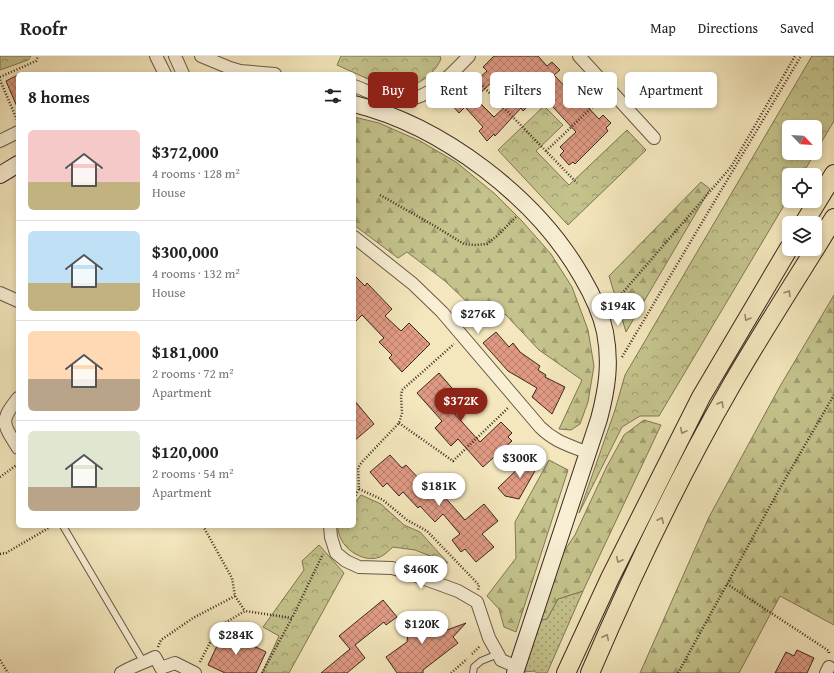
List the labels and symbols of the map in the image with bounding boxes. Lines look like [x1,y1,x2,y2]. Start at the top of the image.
north arrow [782,120,822,160]
one-way arrow [783,290,790,297]
pin: $194K [590,293,646,327]
pin: $276K [450,301,506,335]
one-way arrow [744,314,752,321]
pin: $372K [433,388,489,422]
one-way arrow [716,401,724,409]
one-way arrow [680,427,688,434]
pin: $300K [492,445,548,479]
pin: $181K [411,473,467,507]
one-way arrow [656,517,664,524]
one-way arrow [616,555,624,563]
pin: $460K [393,556,449,590]
pin: $120K [394,611,450,645]
pin: $284K [208,622,264,656]
one-way arrow [601,634,609,642]

